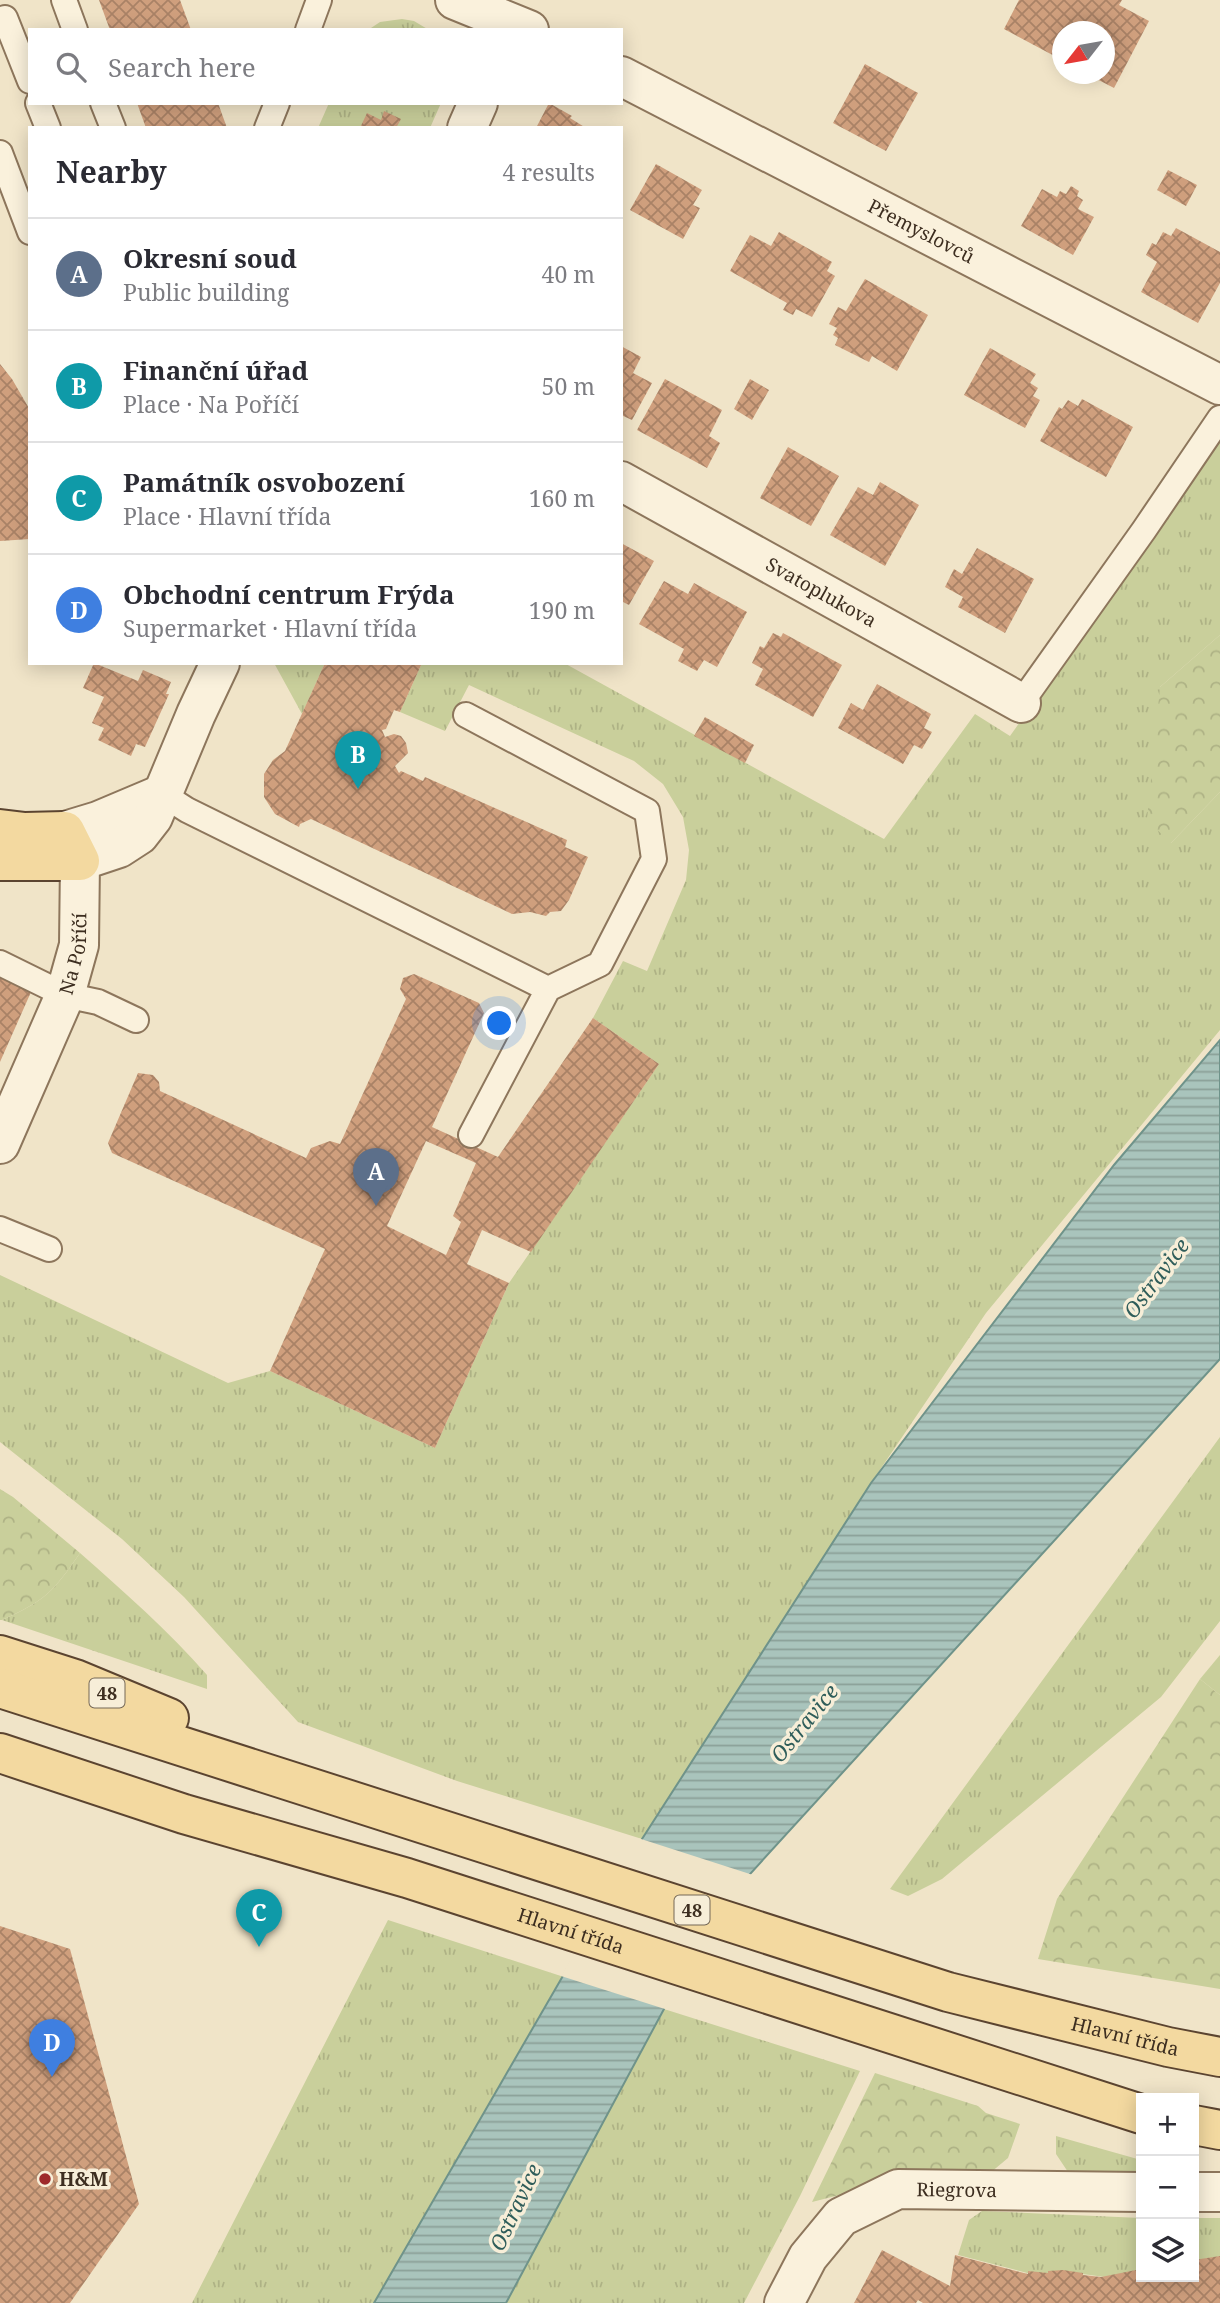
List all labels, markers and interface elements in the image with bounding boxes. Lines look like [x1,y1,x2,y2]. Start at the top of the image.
north arrow [1052,21,1115,84]
search box [28,28,623,105]
icon: search [52,48,90,86]
text: Search here [108,49,256,85]
text: Nearby [56,151,167,192]
text: 4 results [502,156,595,188]
street label: Přemyslovců [864,193,979,269]
text: Okresní soud [123,240,297,276]
text: A [70,258,88,290]
text: 40 m [542,258,595,290]
text: Public building [123,276,289,308]
text: Finanční úřad [123,352,308,388]
text: B [71,370,87,402]
text: 50 m [542,370,595,402]
text: Place · Na Poříčí [123,388,299,420]
text: Památník osvobození [123,464,405,500]
text: C [71,482,87,514]
text: 160 m [529,482,595,514]
text: Place · Hlavní třída [123,500,331,532]
street label: Svatoplukova [761,551,881,633]
text: Obchodní centrum Frýda [123,576,455,612]
text: D [70,594,88,626]
text: 190 m [529,594,595,626]
text: Supermarket · Hlavní třída [123,612,417,644]
pin: B [335,731,381,789]
street label: Na Poříčí [53,913,92,998]
your location [482,1006,516,1040]
pin: A [353,1148,399,1206]
water label: Ostravice [1117,1232,1195,1324]
road number: 48 [90,1678,124,1708]
water label: Ostravice [764,1678,844,1768]
pin: C [236,1889,282,1947]
road number: 48 [674,1896,710,1924]
street label: Hlavní třída [514,1901,627,1960]
street label: Hlavní třída [1068,2010,1181,2062]
pin: D [29,2019,75,2077]
map controls [1136,2093,1199,2282]
button: + [1136,2093,1199,2156]
button: − [1136,2156,1199,2219]
water label: Ostravice [483,2159,547,2255]
place label: H&M [59,2166,108,2192]
marker: H&M [37,2171,53,2187]
street label: Riegrova [916,2176,997,2203]
button: layers [1136,2219,1199,2282]

